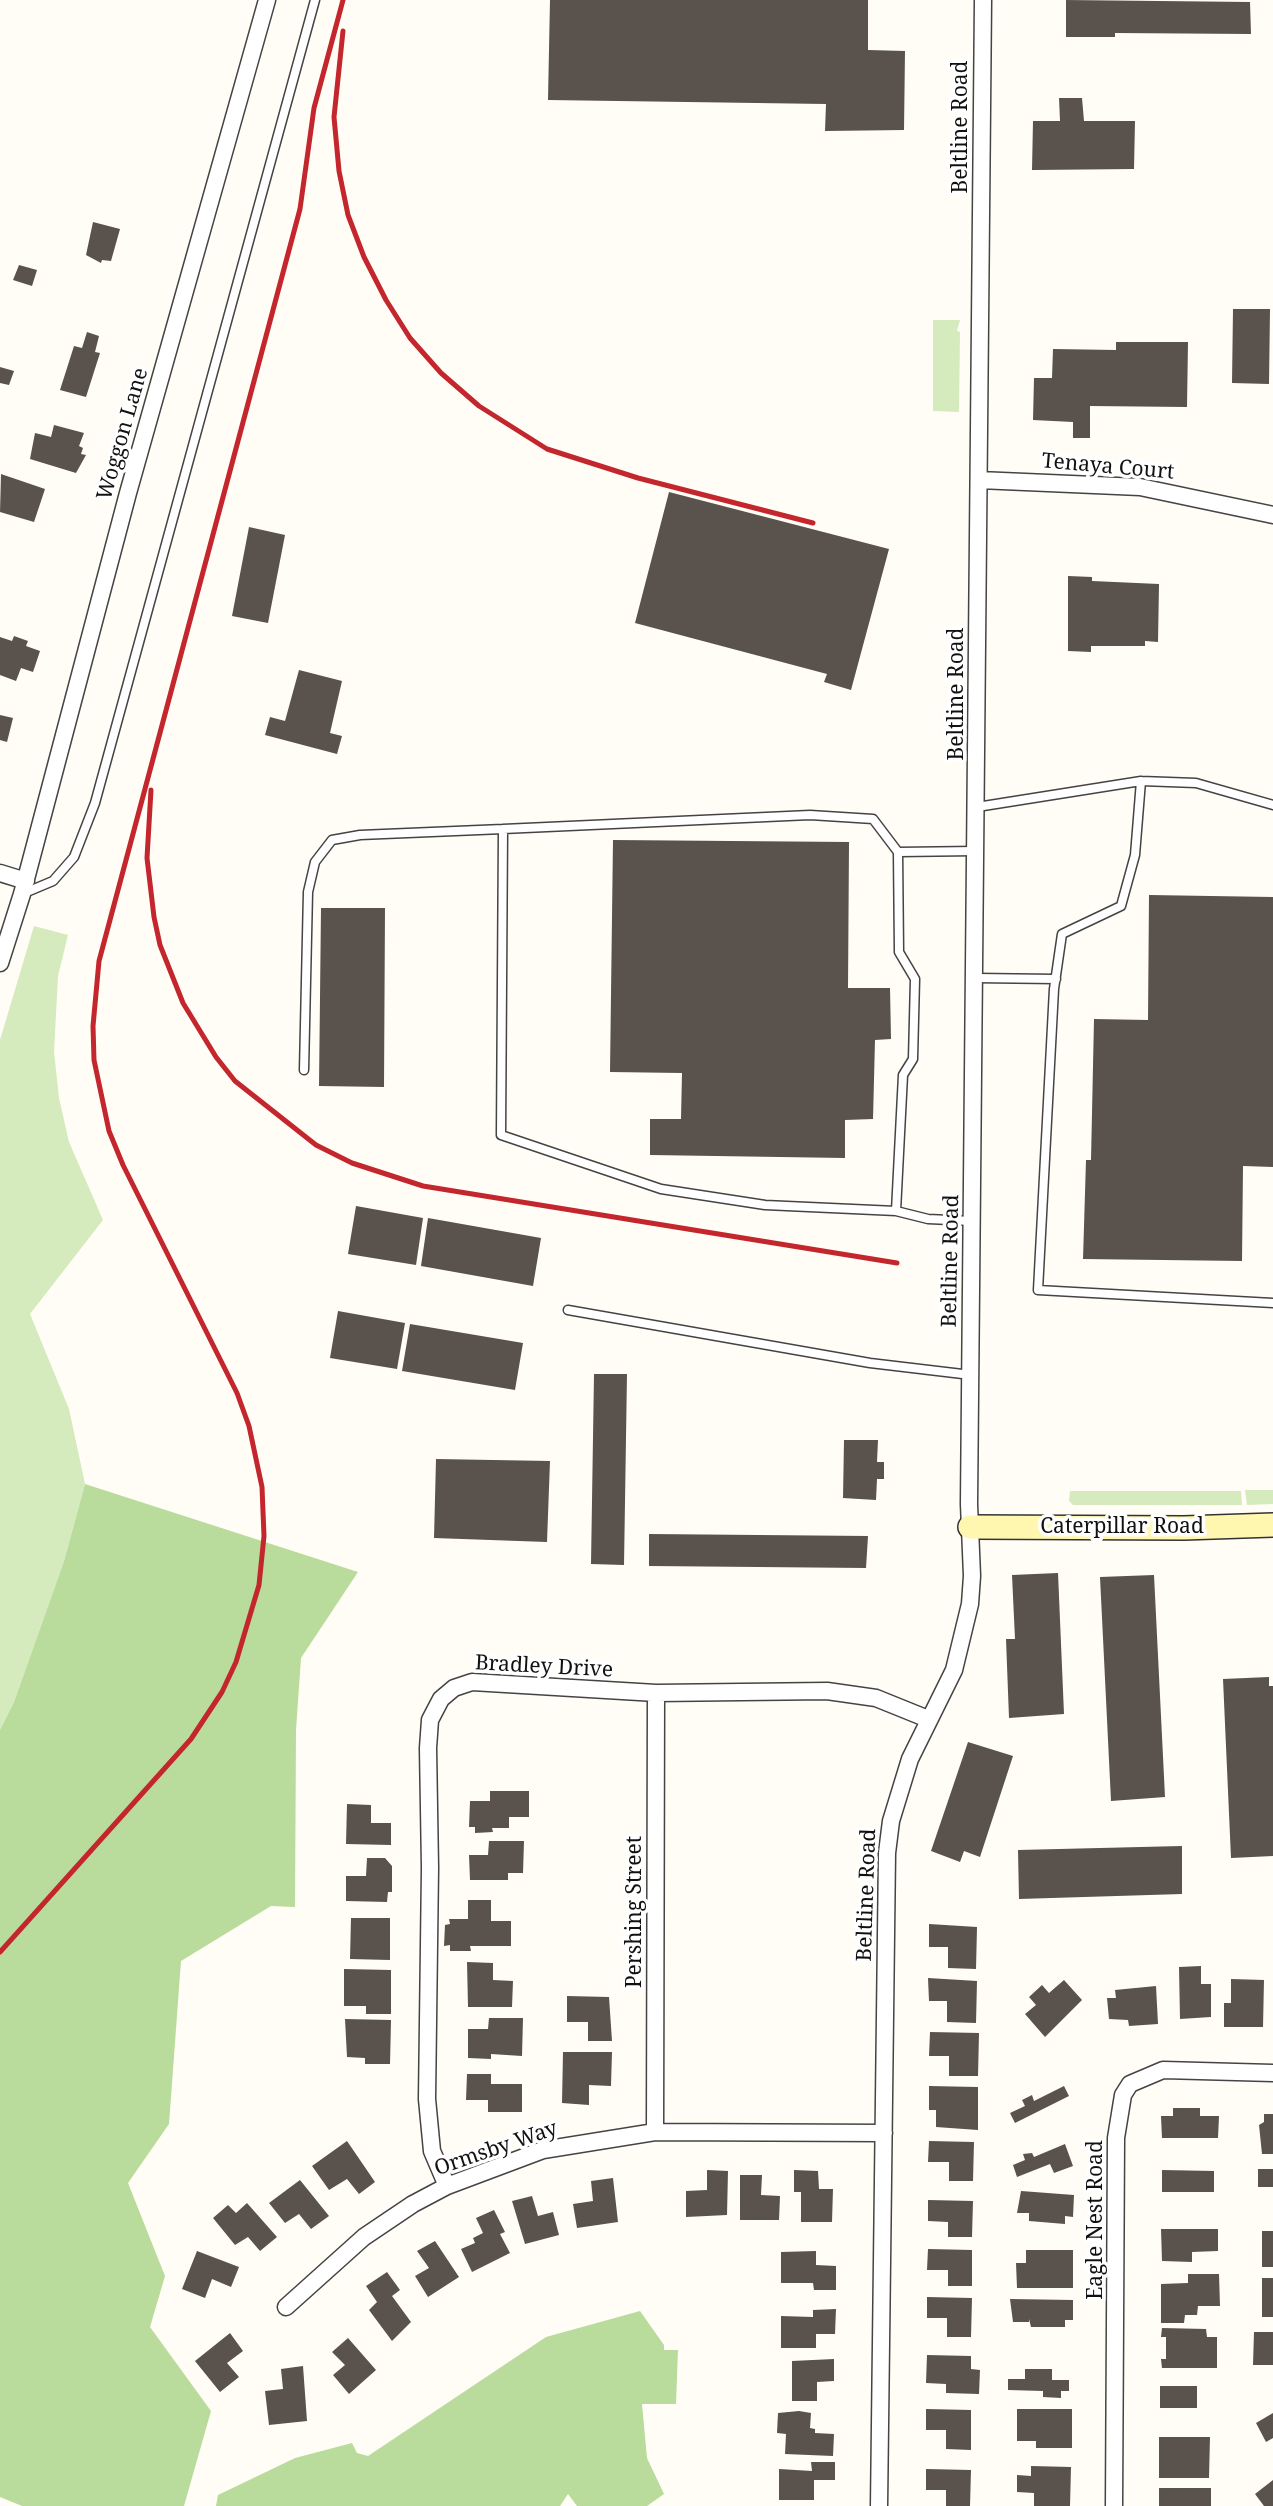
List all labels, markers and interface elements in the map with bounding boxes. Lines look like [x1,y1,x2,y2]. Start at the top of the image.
street label: Beltline Road [948,61,974,193]
street label: Woggon Lane [92,365,154,503]
street label: Tenaya Court [1041,449,1175,485]
street label: Beltline Road [944,628,970,760]
street label: Beltline Road [937,1194,965,1328]
street label: Caterpillar Road [1040,1514,1204,1540]
street label: Bradley Drive [474,1651,614,1683]
street label: Beltline Road [852,1828,882,1962]
street label: Pershing Street [622,1836,648,1988]
street label: Ormsby Way [431,2116,561,2182]
street label: Eagle Nest Road [1083,2140,1109,2300]

